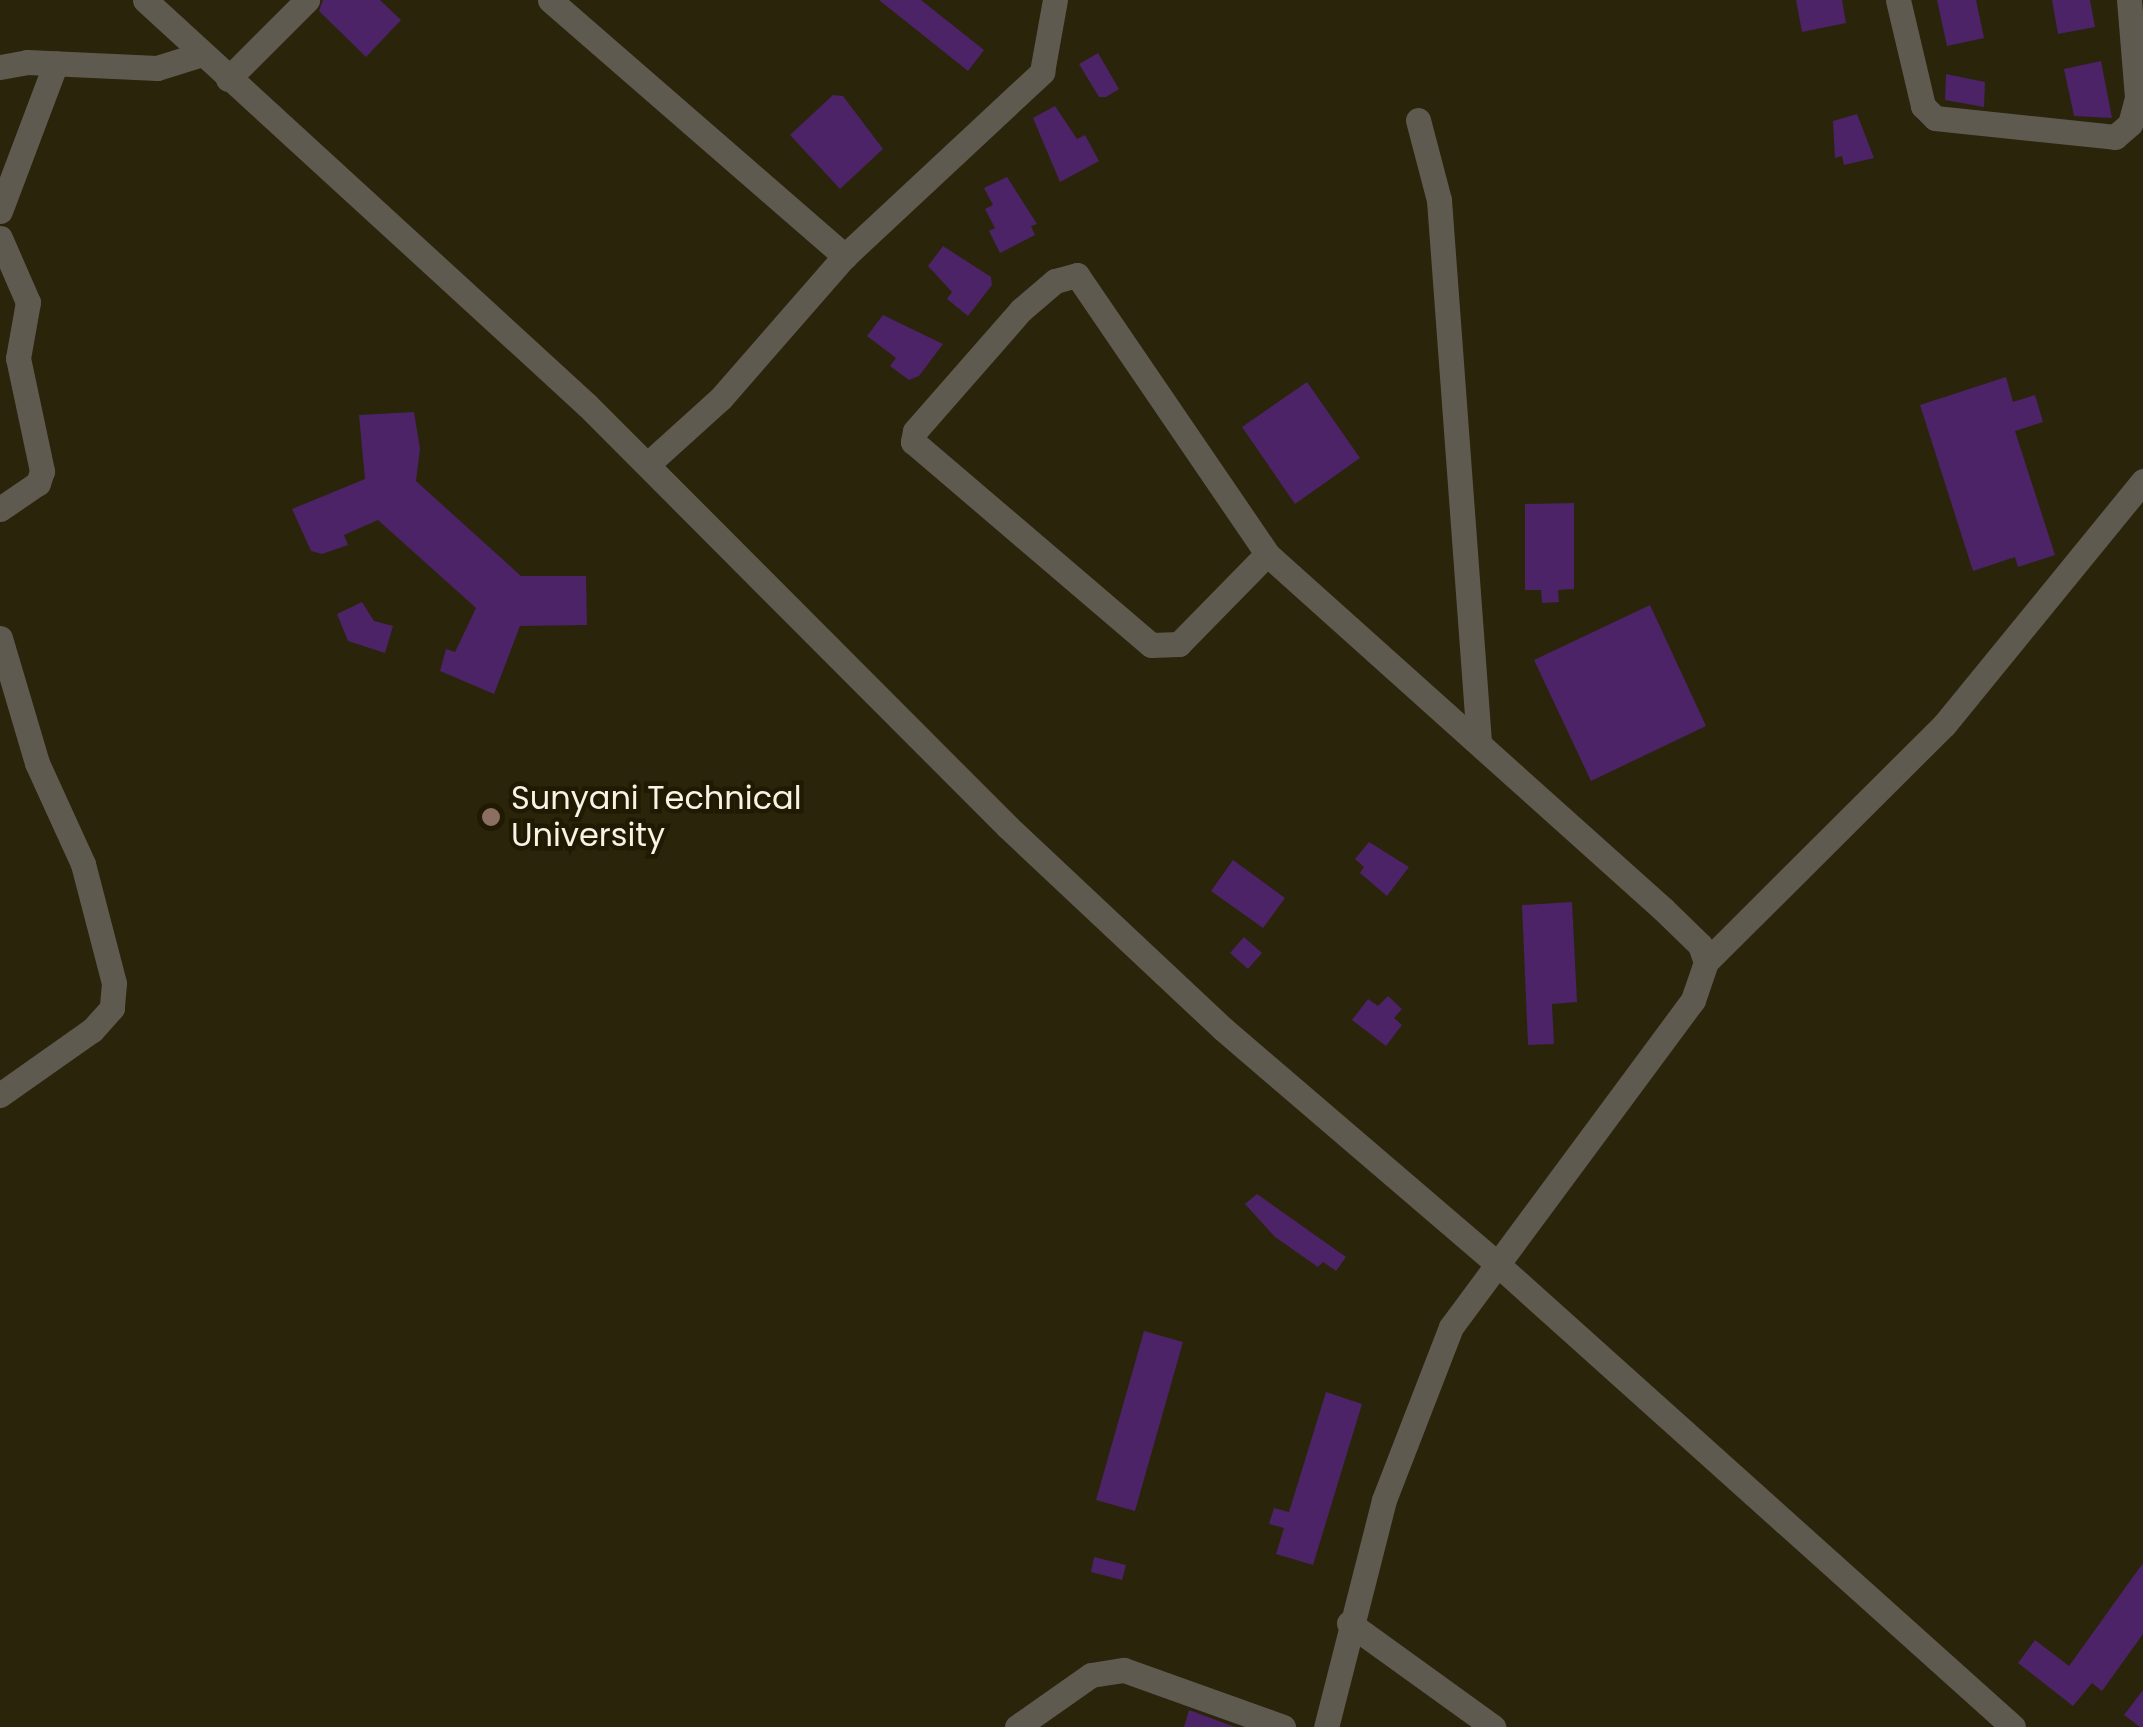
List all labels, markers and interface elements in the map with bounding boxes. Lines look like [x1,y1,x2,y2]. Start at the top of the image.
place label: Sunyani Technical University [511,780,802,855]
marker: Sunyani Technical University [480,806,502,828]

